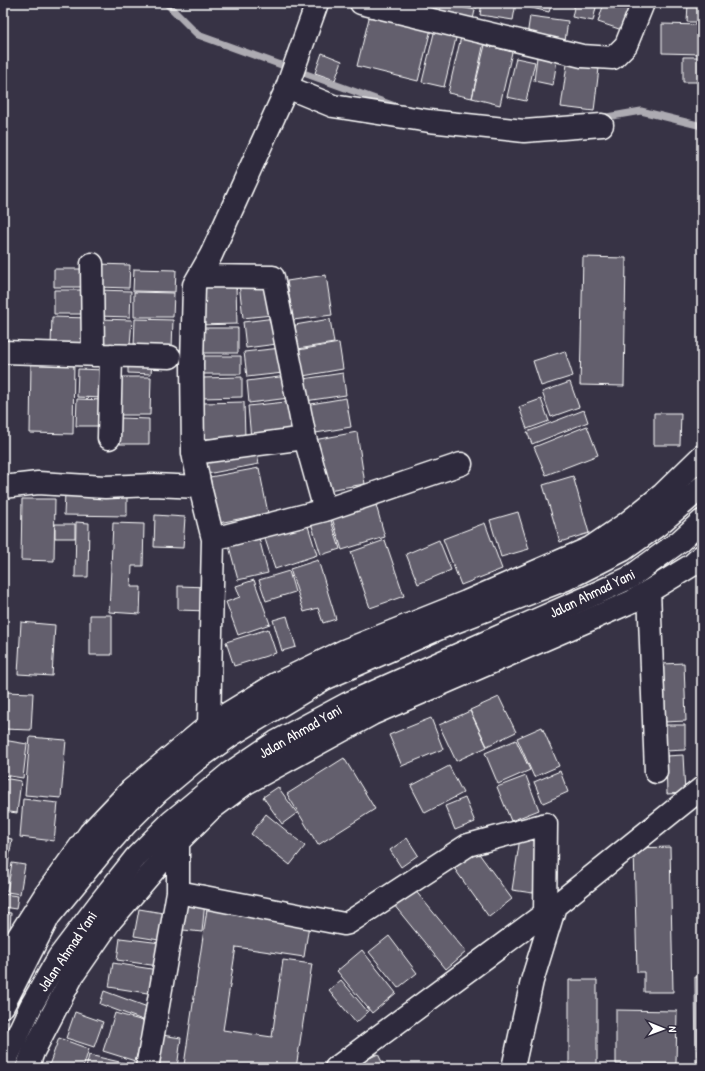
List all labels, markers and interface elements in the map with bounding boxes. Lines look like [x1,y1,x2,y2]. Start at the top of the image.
street label: Jalan Ahmad Yani [546,563,638,623]
street label: Jalan Ahmad Yani [254,699,346,763]
street label: Jalan Ahmad Yani [32,907,102,995]
north arrow [643,1009,683,1049]
text: N [666,1026,680,1032]

